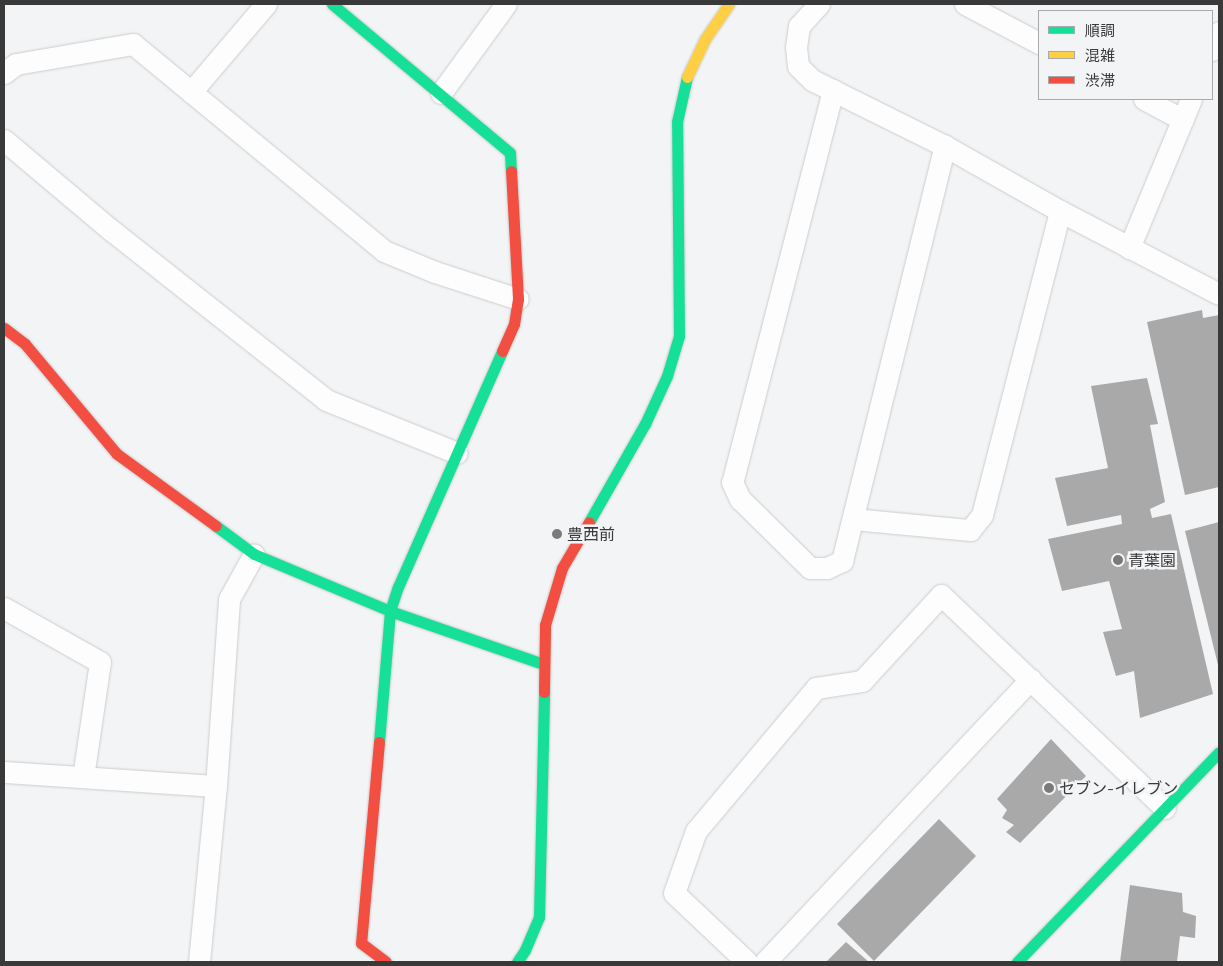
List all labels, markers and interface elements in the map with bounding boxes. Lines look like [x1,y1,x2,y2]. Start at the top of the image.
legend [1038,10,1213,100]
text: 順調 [1085,21,1115,39]
text: 混雑 [1085,46,1115,64]
text: 渋滞 [1085,71,1115,89]
place label: 豊西前 [567,524,615,544]
marker: 豊西前 [551,528,563,540]
place label: 青葉園 [1128,550,1176,570]
marker: 青葉園 [1112,554,1124,566]
place label: セブン-イレブン [1059,778,1178,798]
marker: セブン-イレブン [1043,782,1055,794]

